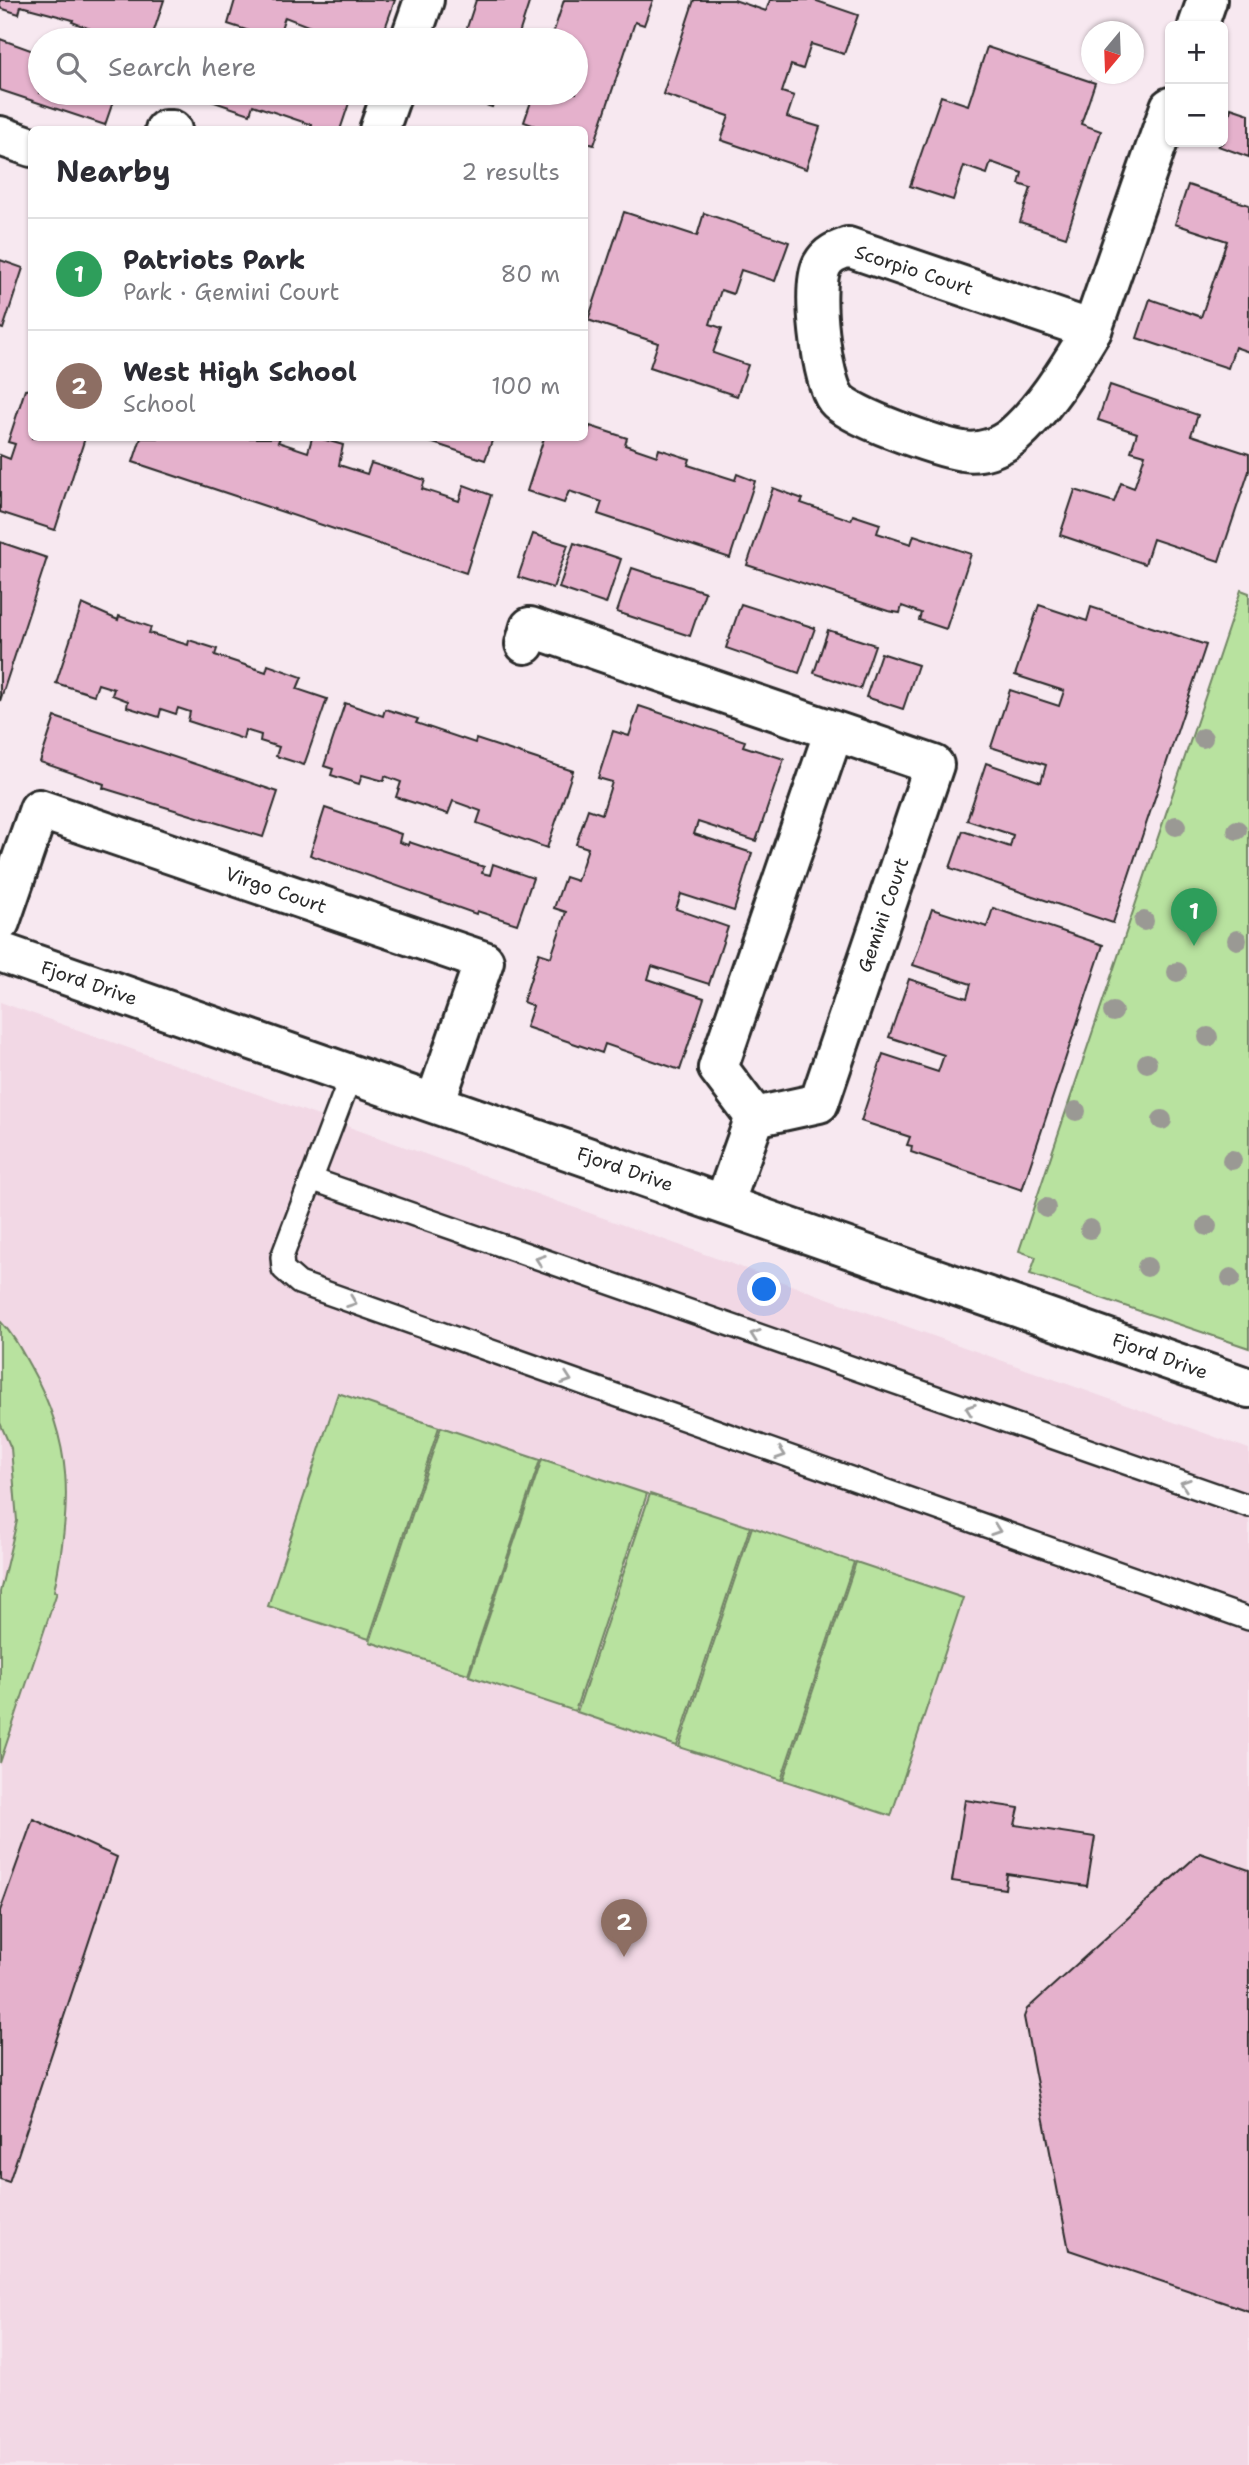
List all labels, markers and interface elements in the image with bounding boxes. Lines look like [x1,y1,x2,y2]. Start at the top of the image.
north arrow [1081,21,1144,84]
map controls [1165,21,1228,147]
button: + [1165,21,1228,84]
search box [28,28,588,105]
icon: search [52,48,90,86]
text: Search here [108,49,257,84]
button: − [1165,84,1228,147]
text: Nearby [56,151,171,192]
text: 2 results [461,157,560,187]
street label: Scorpio Court [852,239,976,301]
text: Patriots Park [123,242,305,277]
text: 1 [74,259,84,289]
text: 80 m [501,259,560,289]
text: Park · Gemini Court [123,277,340,307]
text: West High School [123,354,357,389]
text: 2 [71,371,87,401]
text: 100 m [491,371,560,401]
text: School [123,389,195,419]
street label: Gemini Court [852,854,914,976]
street label: Virgo Court [222,861,330,919]
pin: 1 [1171,888,1217,946]
street label: Fjord Drive [38,955,140,1011]
street label: Fjord Drive [574,1141,676,1197]
one-way arrow [534,1254,546,1268]
your location [747,1272,781,1306]
one-way arrow [346,1294,358,1308]
street label: Fjord Drive [1109,1327,1211,1385]
one-way arrow [749,1329,761,1343]
one-way arrow [560,1370,572,1384]
one-way arrow [964,1403,976,1417]
one-way arrow [775,1446,787,1460]
one-way arrow [1179,1478,1191,1492]
one-way arrow [989,1521,1001,1535]
pin: 2 [601,1899,647,1957]

